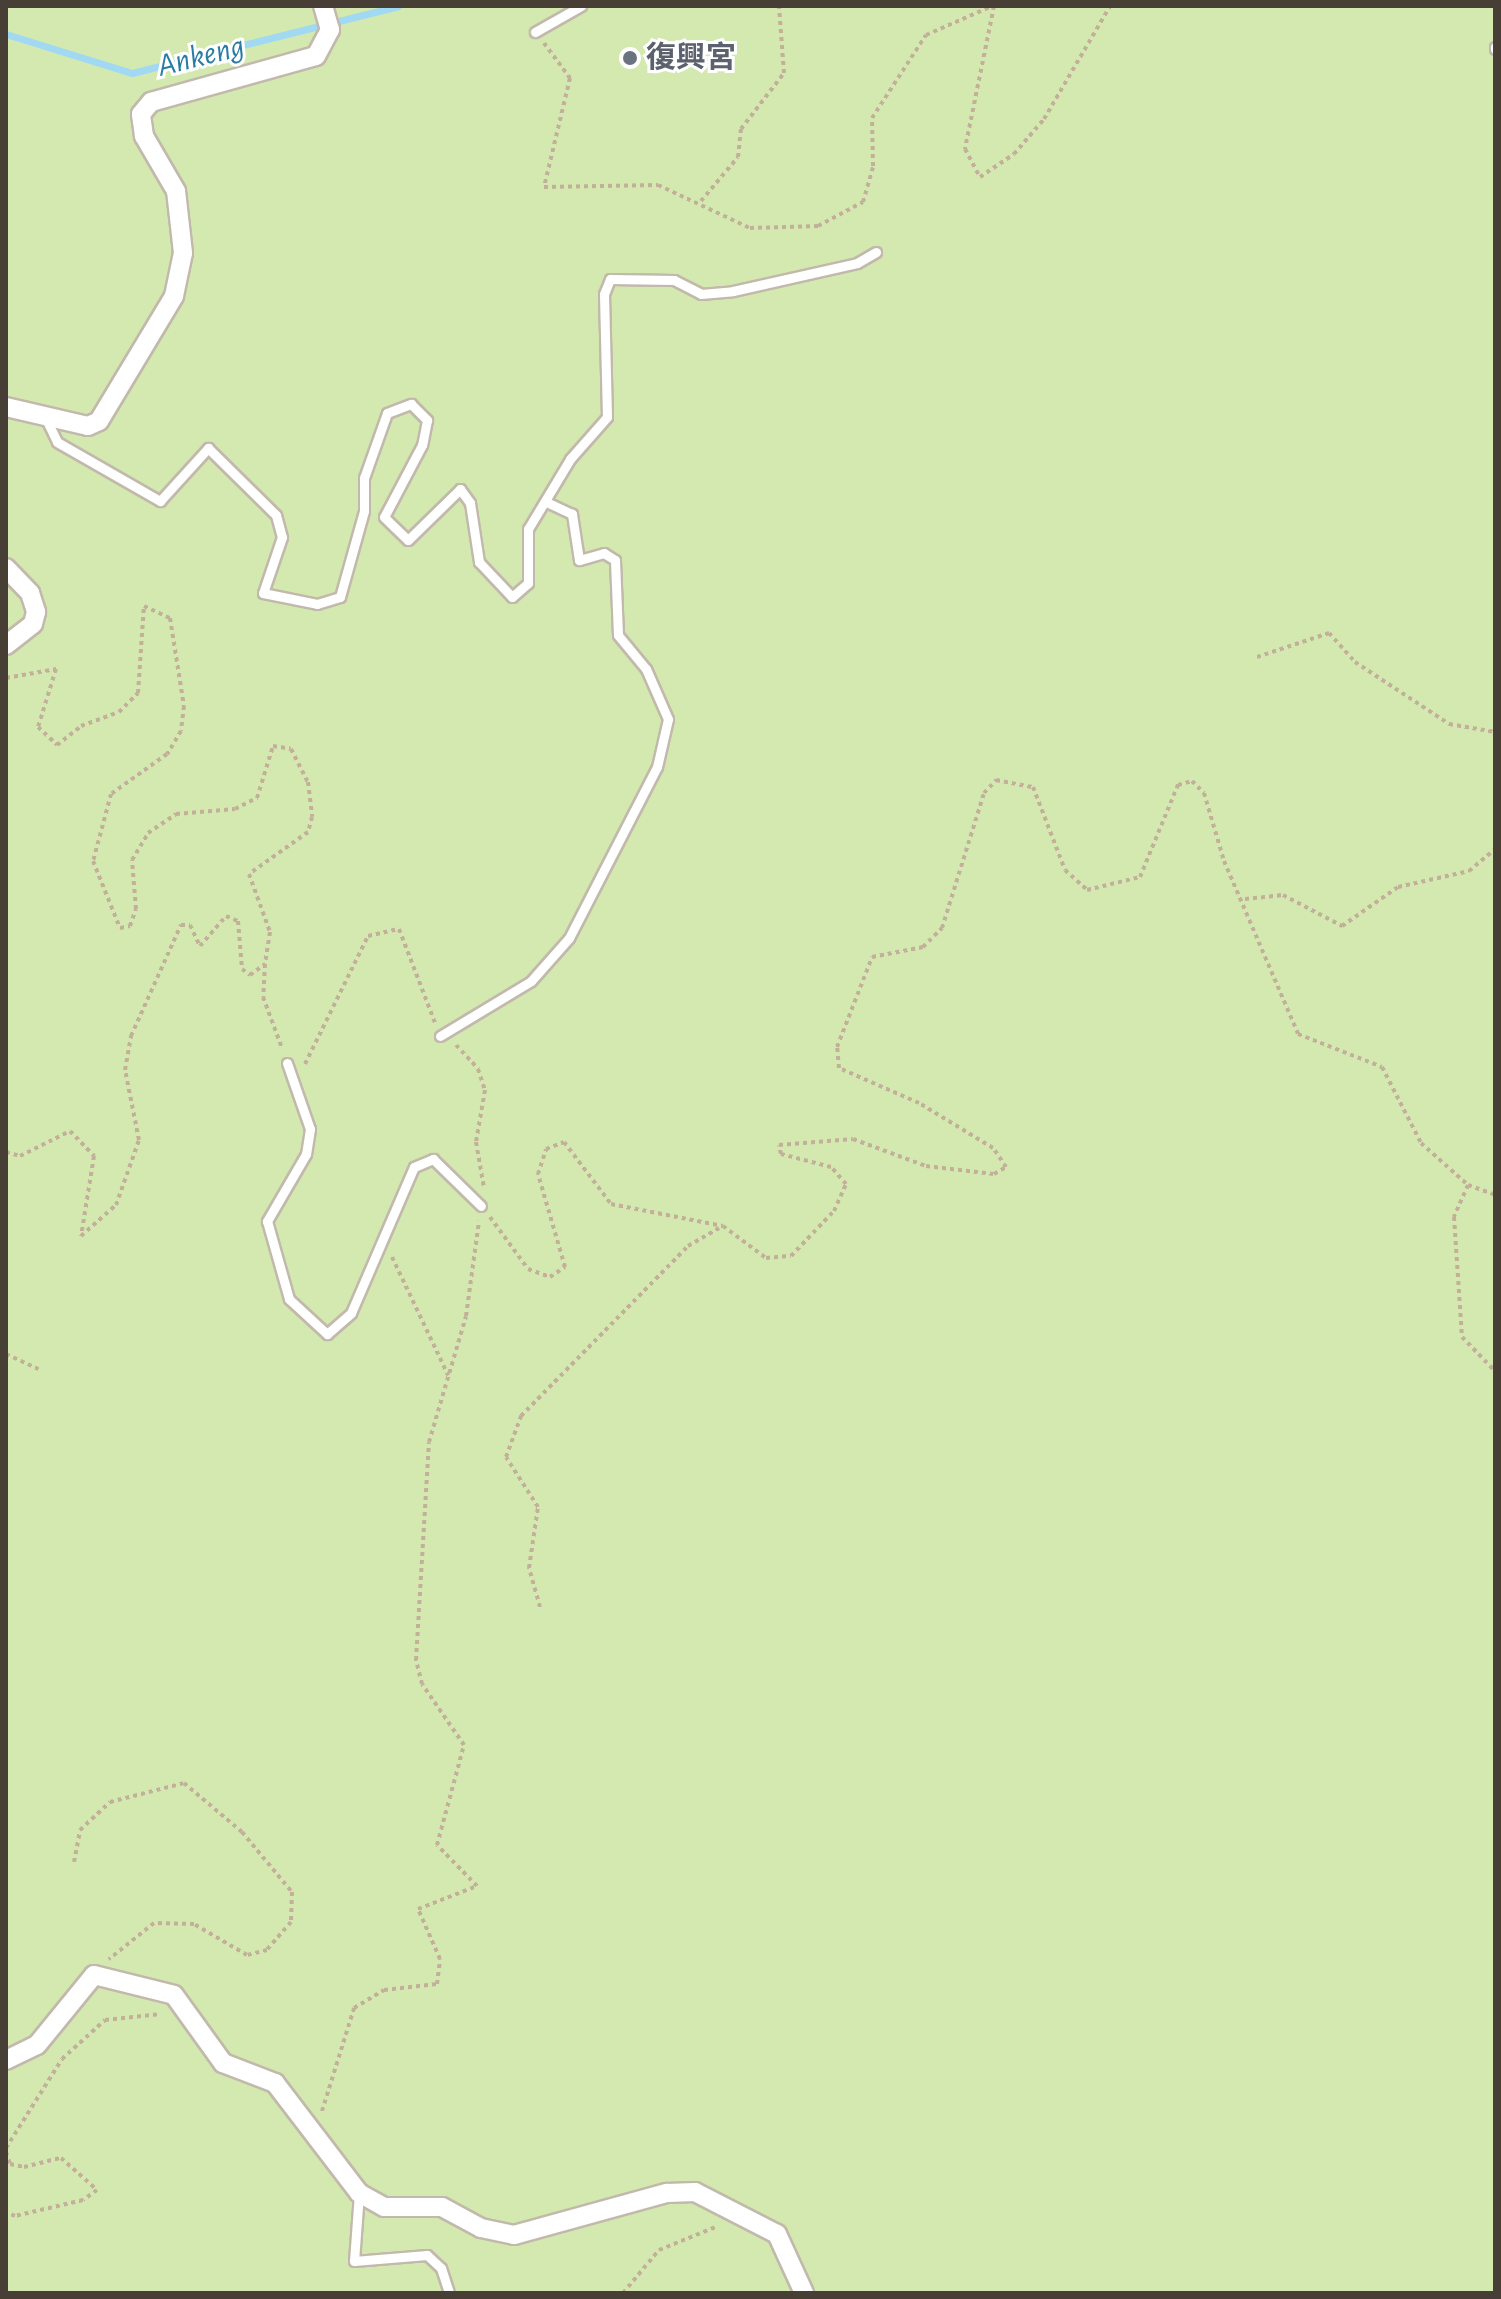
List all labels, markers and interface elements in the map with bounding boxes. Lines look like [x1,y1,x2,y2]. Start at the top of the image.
water label: Ankeng [154,27,248,85]
place label: 復興宮 [646,40,736,76]
marker: 復興宮 [621,49,639,67]

